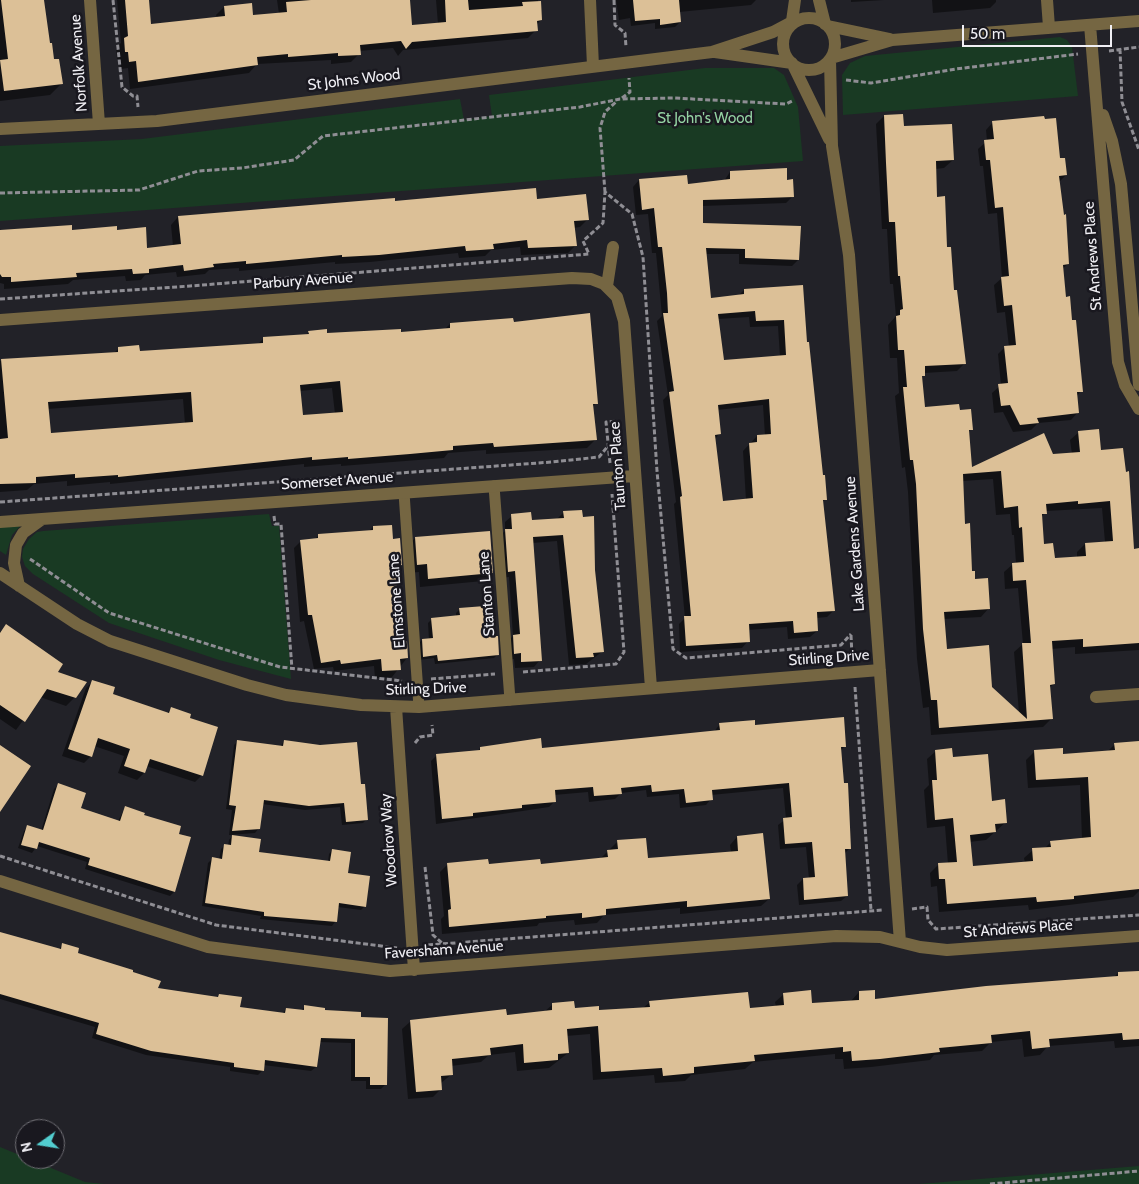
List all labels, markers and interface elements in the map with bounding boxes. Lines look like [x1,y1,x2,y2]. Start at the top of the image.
street label: Norfolk Avenue [67,14,91,112]
scale bar [964,15,1114,47]
text: 50 m [970,25,1005,43]
street label: St Johns Wood [307,65,401,95]
park label: St John's Wood [657,110,753,128]
street label: St Andrews Place [1080,201,1106,311]
street label: Parbury Avenue [253,269,353,293]
street label: Taunton Place [606,421,630,511]
street label: Somerset Avenue [280,468,394,494]
street label: Lake Gardens Avenue [841,476,869,612]
street label: Stanton Lane [475,551,499,637]
street label: Elmstone Lane [385,553,409,649]
street label: Stirling Drive [788,646,870,670]
street label: Stirling Drive [385,679,467,699]
street label: Woodrow Way [377,793,401,887]
street label: St Andrews Place [963,916,1073,942]
street label: Faversham Avenue [384,937,504,963]
north arrow [15,1119,65,1169]
text: N [16,1140,36,1154]

